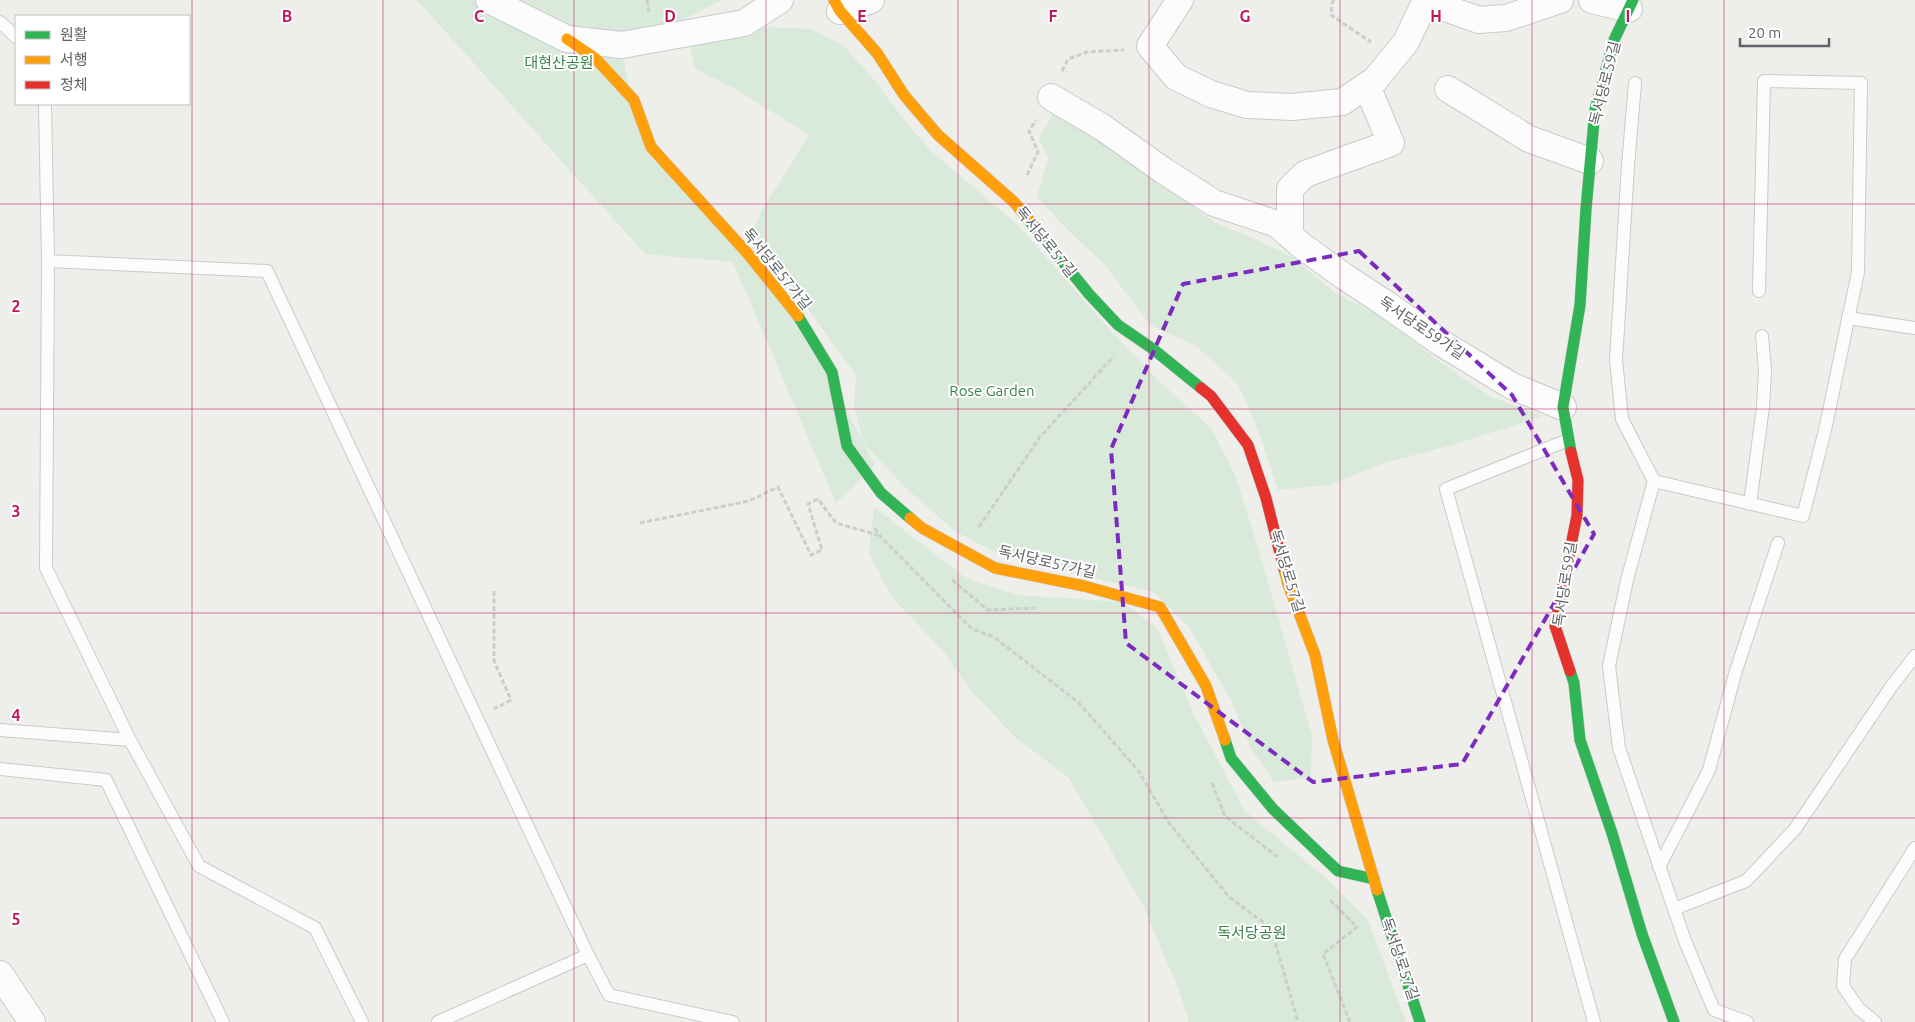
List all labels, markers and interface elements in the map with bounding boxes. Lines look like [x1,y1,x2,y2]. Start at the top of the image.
text: B [282,7,292,25]
text: C [474,7,484,25]
text: D [664,7,676,25]
text: E [857,7,867,25]
text: F [1049,7,1058,25]
text: G [1239,7,1251,25]
text: H [1430,7,1442,25]
text: I [1626,7,1630,25]
legend [15,15,190,105]
scale bar [1740,15,1829,47]
text: 20 m [1748,24,1781,41]
text: 원활 [60,26,88,43]
street label: 독서당로59길 [1586,39,1623,127]
text: 서행 [60,51,88,68]
park label: 대현산공원 [524,54,594,71]
text: 정체 [60,76,88,93]
street label: 독서당로57길 [1013,203,1080,280]
street label: 독서당로57가길 [739,225,815,313]
street label: 독서당로59가길 [1376,293,1468,363]
text: 2 [11,297,21,315]
park label: Rose Garden [949,382,1035,399]
text: 3 [11,502,21,520]
street label: 독서당로57길 [1267,527,1308,614]
street label: 독서당로59길 [1549,540,1580,628]
street label: 독서당로57가길 [997,542,1098,581]
text: 4 [11,706,21,724]
text: 5 [11,910,21,928]
street label: 독서당로57길 [1378,915,1422,1002]
park label: 독서당공원 [1217,924,1287,941]

